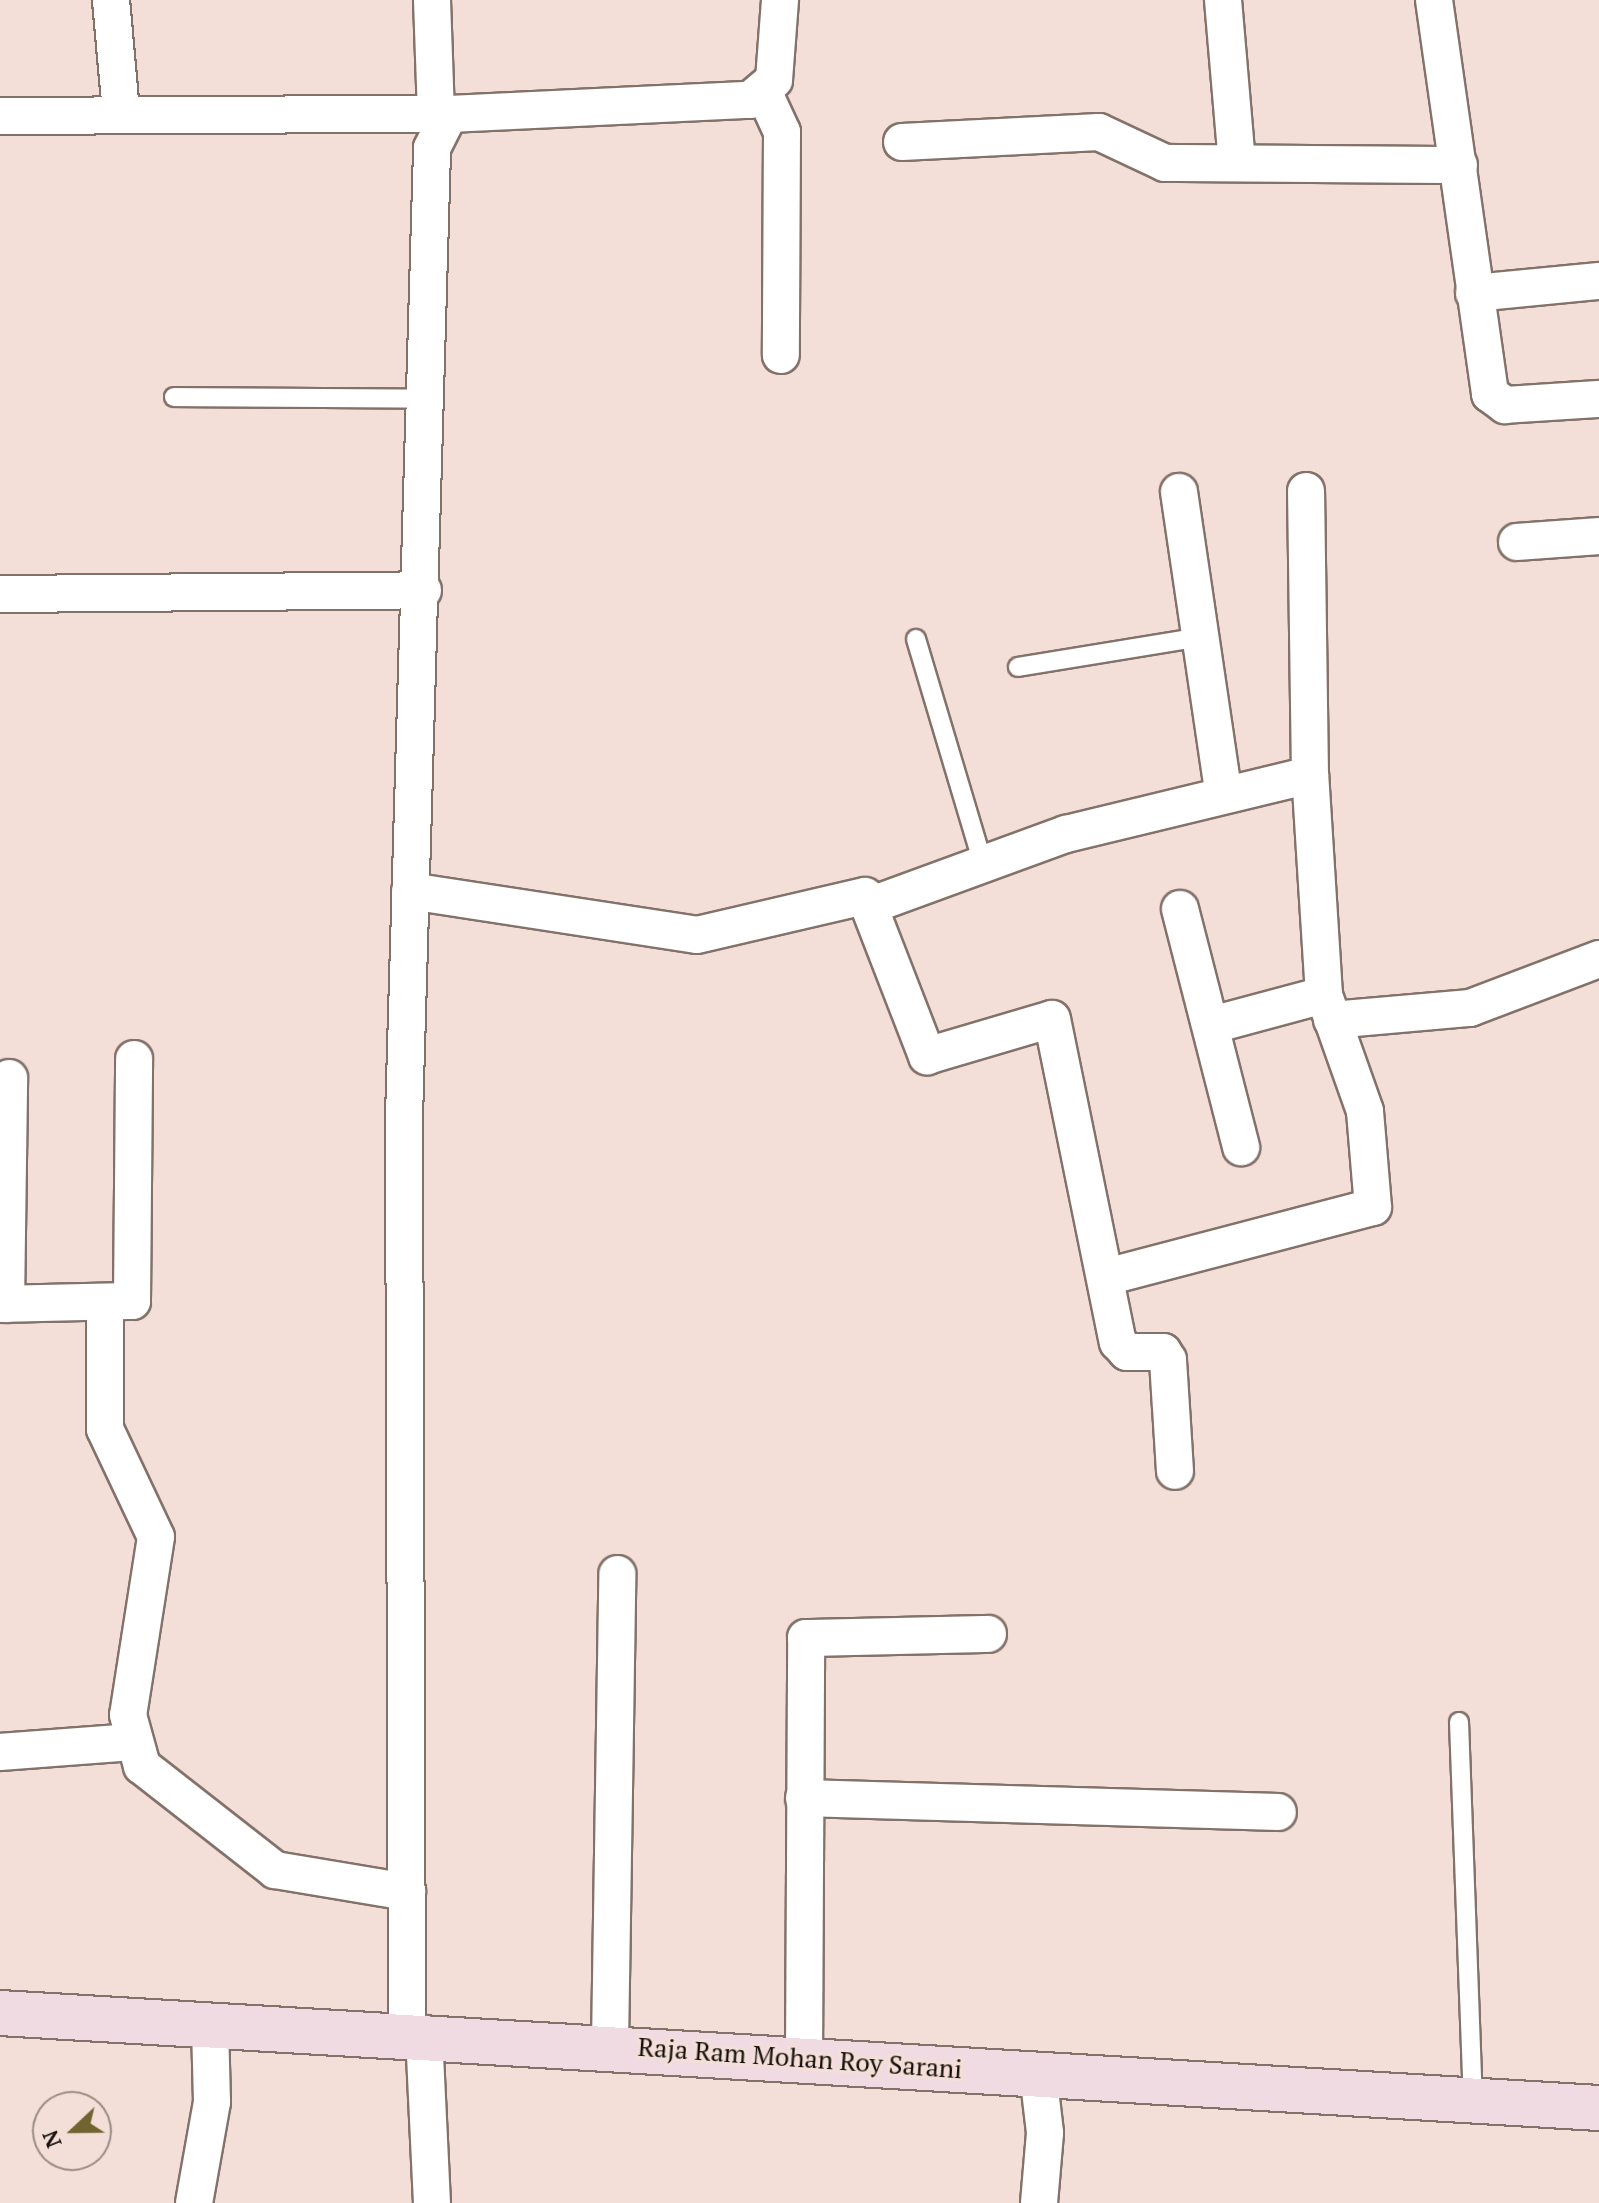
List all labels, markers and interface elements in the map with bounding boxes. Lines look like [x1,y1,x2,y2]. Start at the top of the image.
street label: Raja Ram Mohan Roy Sarani [637,2031,963,2085]
north arrow [32,2091,112,2171]
text: N [35,2126,68,2153]

